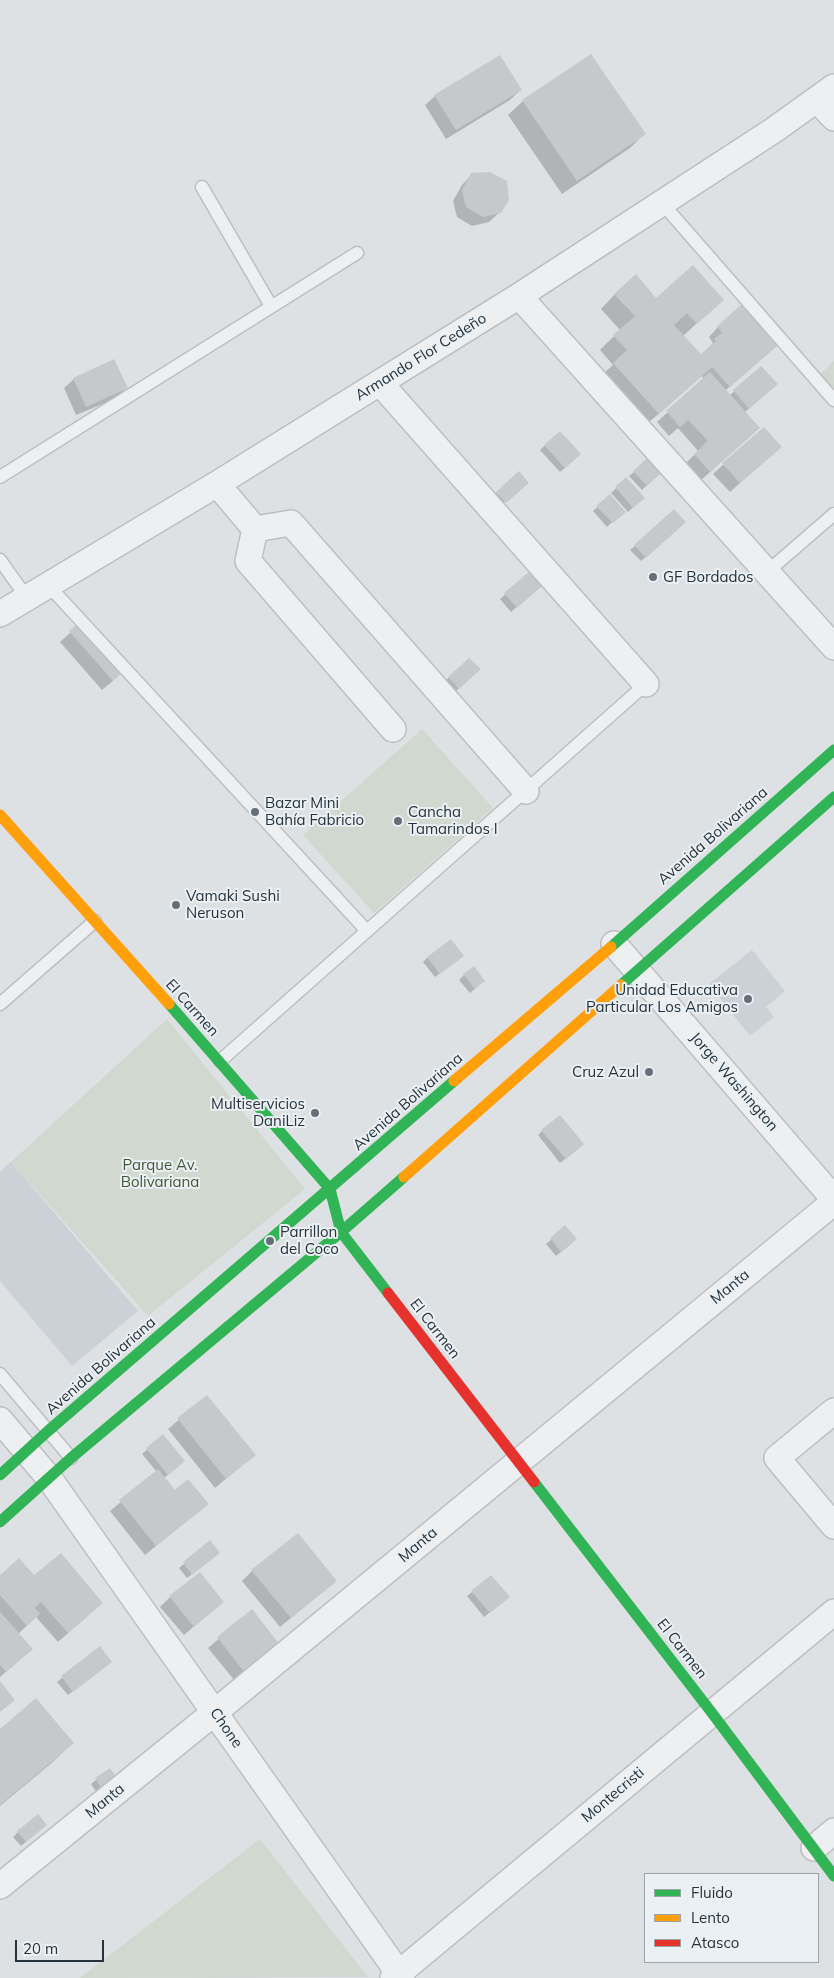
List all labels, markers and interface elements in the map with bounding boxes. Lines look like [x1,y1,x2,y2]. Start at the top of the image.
street label: Armando Flor Cedeño [352,309,490,405]
place label: GF Bordados [663,568,753,586]
marker: GF Bordados [647,571,659,583]
street label: Avenida Bolivariana [654,783,772,889]
place label: Bazar Mini Bahía Fabricio [265,794,364,829]
place label: Cancha Tamarindos I [408,803,498,838]
marker: Bazar Mini Bahía Fabricio [249,806,261,818]
marker: Cancha Tamarindos I [392,815,404,827]
place label: Vamaki Sushi Neruson [186,887,280,922]
marker: Vamaki Sushi Neruson [170,899,182,911]
street label: El Carmen [162,976,222,1040]
place label: Unidad Educativa Particular Los Amigos [586,981,738,1016]
marker: Unidad Educativa Particular Los Amigos [742,993,754,1005]
street label: Jorge Washington [686,1029,782,1135]
street label: Avenida Bolivariana [349,1049,467,1155]
place label: Cruz Azul [572,1063,639,1081]
marker: Cruz Azul [643,1066,655,1078]
place label: Multiservicios DaniLiz [211,1095,305,1130]
marker: Multiservicios DaniLiz [309,1107,321,1119]
park label: Parque Av. Bolivariana [121,1156,199,1191]
place label: Parrillon del Coco [280,1223,339,1258]
marker: Parrillon del Coco [264,1235,276,1247]
street label: Manta [707,1266,753,1308]
street label: El Carmen [406,1296,464,1362]
street label: Avenida Bolivariana [42,1313,160,1419]
street label: Manta [395,1524,441,1566]
street label: El Carmen [653,1616,711,1682]
street label: Chone [206,1705,246,1751]
street label: Montecristi [578,1764,648,1826]
street label: Manta [82,1780,128,1822]
legend [644,1873,819,1963]
text: Fluido [691,1883,733,1902]
text: Lento [691,1908,730,1927]
scale bar [18,1930,106,1962]
text: Atasco [691,1933,739,1952]
text: 20 m [23,1939,58,1958]

